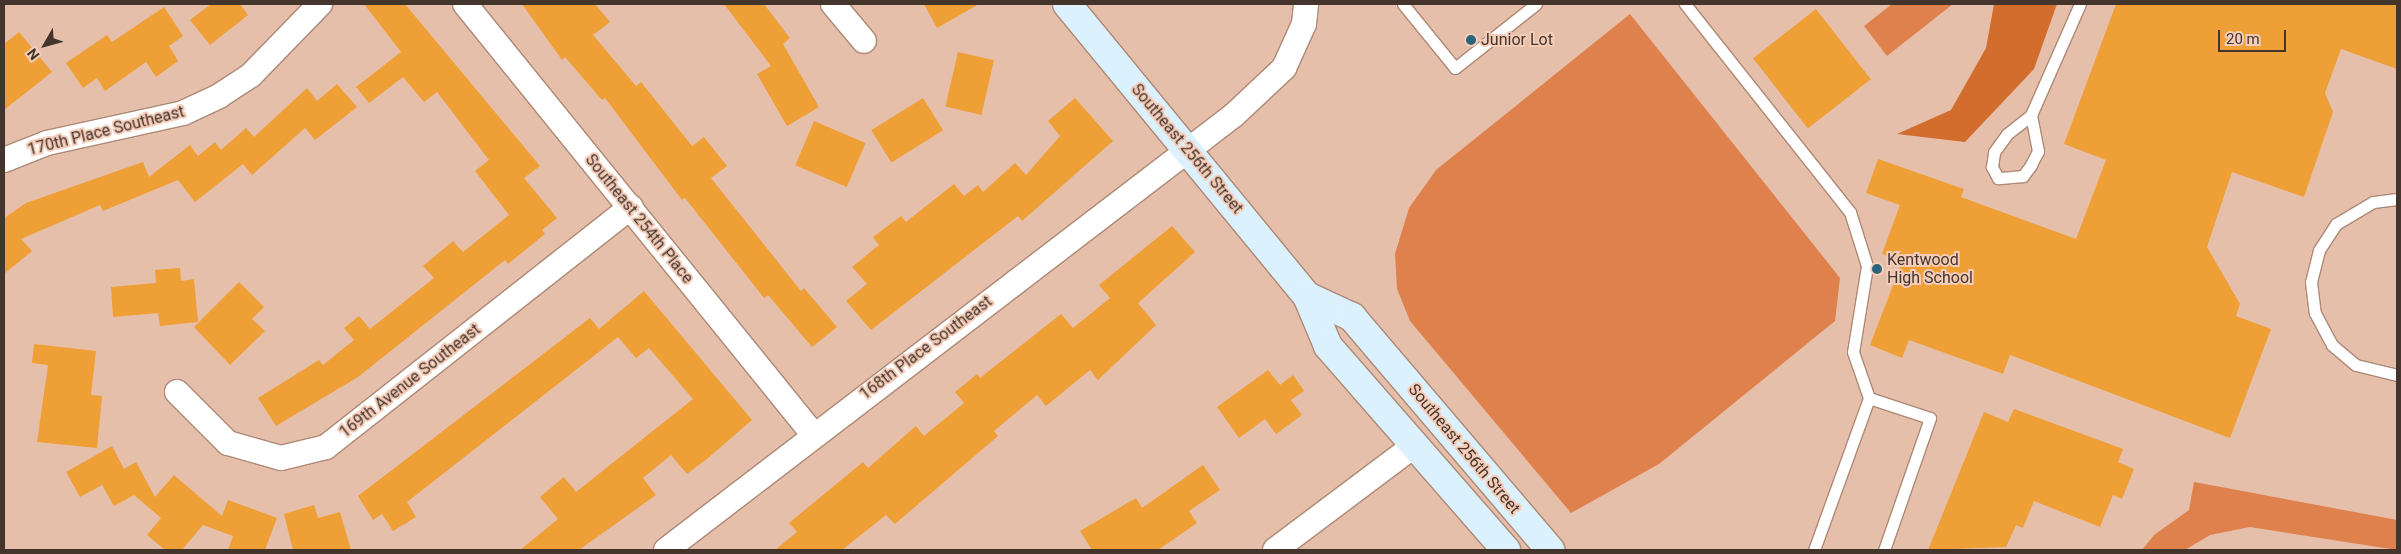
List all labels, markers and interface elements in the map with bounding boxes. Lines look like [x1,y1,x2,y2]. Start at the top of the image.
north arrow [20,20,70,70]
scale bar [2221,20,2288,52]
place label: Junior Lot [1481,30,1553,50]
text: 20 m [2226,30,2260,48]
marker: Junior Lot [1465,34,1477,46]
text: N [24,45,43,63]
street label: Southeast 256th Street [1127,80,1247,218]
street label: 170th Place Southeast [26,102,186,160]
street label: Southeast 254th Place [581,151,697,287]
place label: Kentwood High School [1887,250,1973,288]
marker: Kentwood High School [1871,263,1883,275]
street label: 168th Place Southeast [856,292,996,404]
street label: 169th Avenue Southeast [336,320,484,442]
street label: Southeast 256th Street [1404,380,1524,518]

